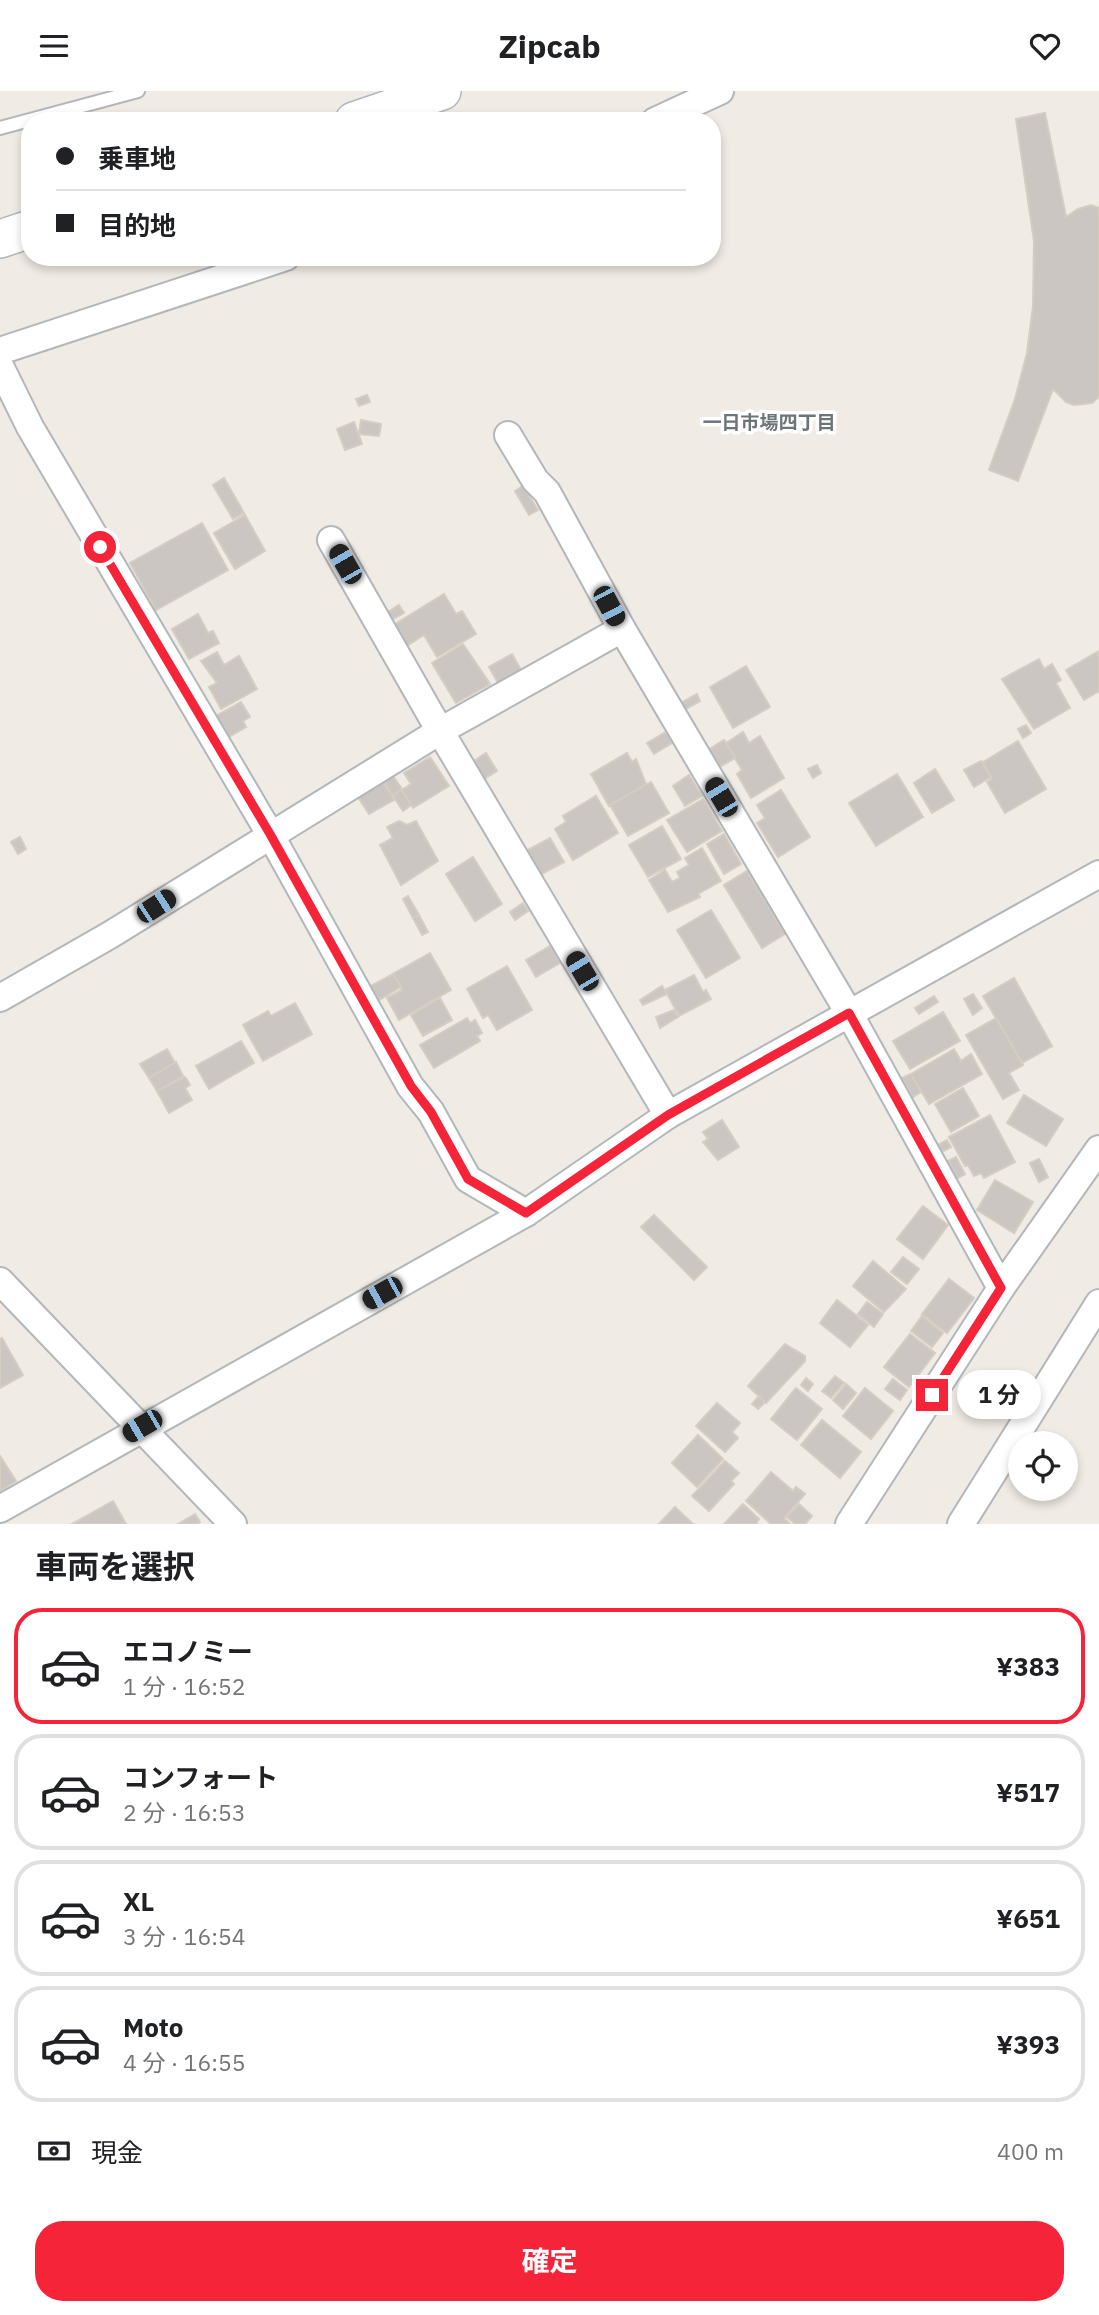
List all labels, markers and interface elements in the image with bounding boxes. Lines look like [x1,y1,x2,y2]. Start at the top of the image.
text: Zipcab [498,25,601,67]
icon: menu [35,27,73,65]
icon: heart [1026,27,1064,65]
text: 乗車地 [98,141,176,175]
text: 目的地 [98,208,176,242]
district label: 一日市場四丁目 [702,410,836,434]
route start [84,531,116,563]
car [326,541,365,587]
car [590,583,629,629]
car [702,774,741,820]
car [133,886,180,926]
car [563,948,602,994]
car [359,1274,406,1312]
callout: 1 分 [956,1371,1040,1419]
route end [916,1379,948,1411]
text: 1 分 [978,1379,1020,1409]
car [119,1406,166,1446]
map controls [1008,1431,1078,1501]
button: locate [1008,1431,1078,1501]
text: 車両を選択 [35,1545,195,1587]
text: エコノミー [123,1634,253,1668]
icon: car [39,1635,102,1698]
text: ¥383 [996,1649,1060,1683]
text: 1 分 · 16:52 [123,1671,246,1701]
text: コンフォート [123,1760,278,1794]
icon: car [39,1761,102,1824]
text: ¥517 [996,1775,1060,1809]
text: 2 分 · 16:53 [123,1797,246,1827]
text: XL [123,1884,154,1918]
icon: car [39,1887,102,1950]
text: ¥651 [996,1901,1060,1935]
text: 3 分 · 16:54 [123,1921,246,1951]
text: Moto [123,2010,183,2044]
icon: car [39,2013,102,2076]
text: ¥393 [996,2027,1060,2061]
text: 4 分 · 16:55 [123,2047,246,2077]
icon: cash [35,2132,73,2170]
text: 現金 [91,2135,143,2169]
text: 400 m [997,2136,1064,2166]
button: 確定 [35,2221,1064,2301]

